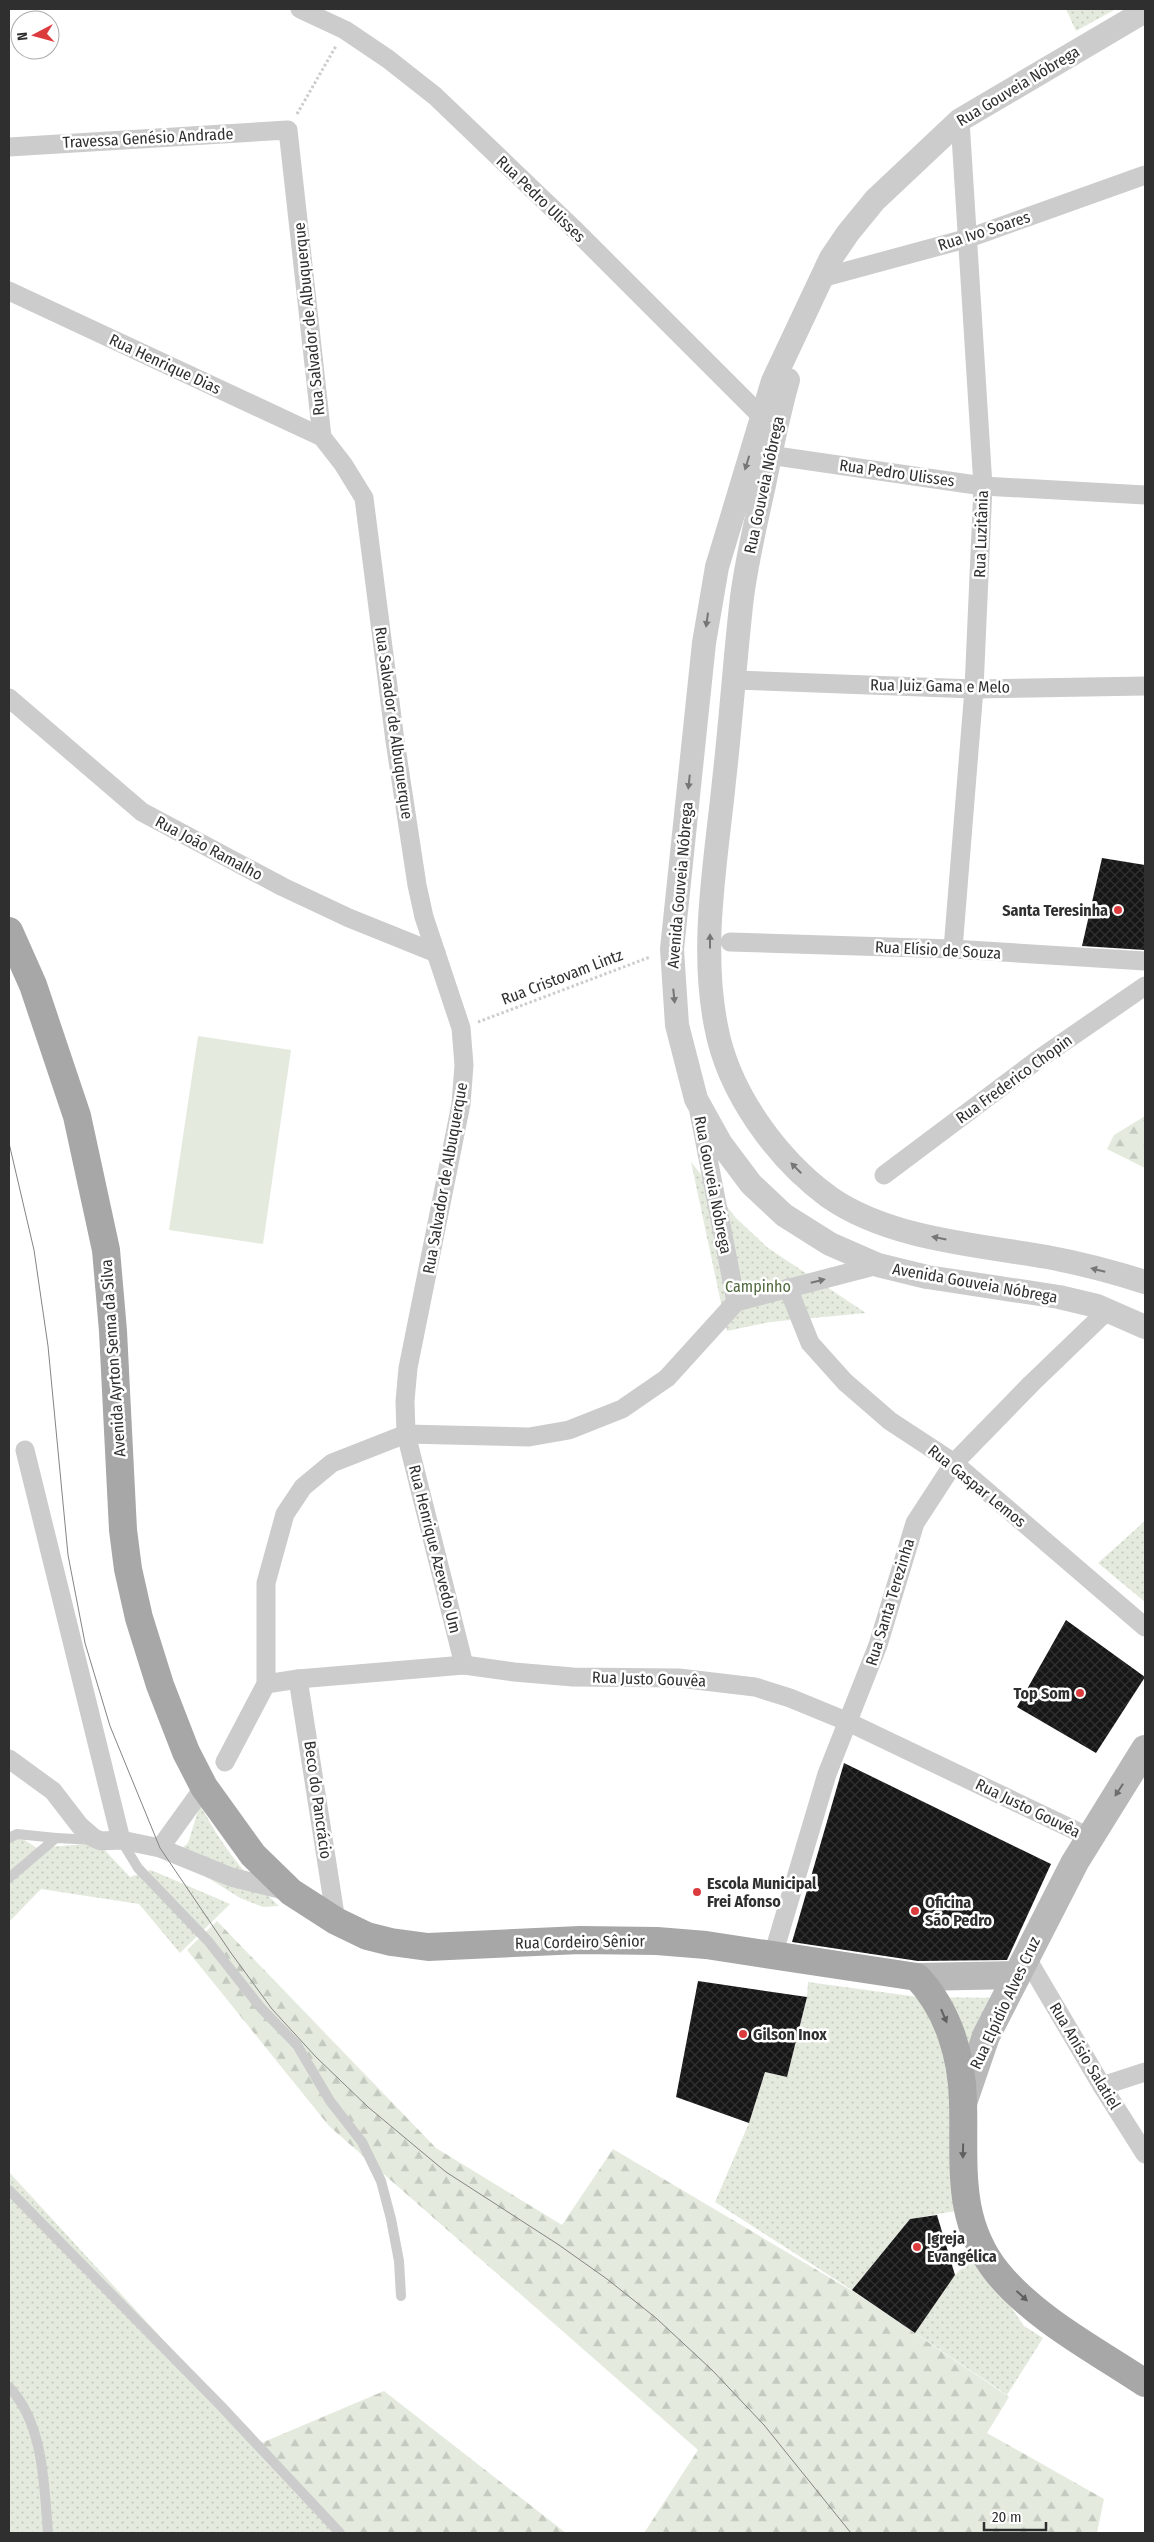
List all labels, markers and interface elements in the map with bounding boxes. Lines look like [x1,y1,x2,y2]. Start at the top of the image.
north arrow [10,10,60,60]
text: N [14,31,31,41]
street label: Rua Gouveia Nóbrega [953,42,1083,130]
street label: Travessa Genésio Andrade [62,124,234,152]
street label: Rua Pedro Ulisses [493,152,590,246]
street label: Rua Ivo Soares [935,207,1033,255]
street label: Rua Salvador de Albuquerque [289,221,329,416]
street label: Rua Henrique Dias [106,330,224,398]
street label: Rua Gouveia Nóbrega [740,414,788,555]
one-way arrow [742,456,750,471]
street label: Rua Pedro Ulisses [838,456,956,491]
street label: Rua Luzitânia [970,490,992,578]
one-way arrow [703,613,711,629]
street label: Rua Salvador de Albuquerque [371,626,417,820]
street label: Rua Juiz Gama e Melo [870,675,1010,697]
one-way arrow [684,774,692,790]
street label: Avenida Gouveia Nóbrega [663,801,697,969]
street label: Rua João Ramalho [152,812,266,884]
place label: Santa Teresinha [1002,901,1108,920]
marker: Santa Teresinha [1112,904,1124,916]
one-way arrow [707,933,715,949]
street label: Rua Elísio de Souza [874,937,1002,963]
street label: Rua Cristovam Lintz [499,945,625,1009]
one-way arrow [670,988,678,1004]
street label: Rua Frederico Chopin [952,1031,1076,1127]
street label: Rua Salvador de Albuquerque [419,1081,471,1275]
street label: Rua Gouveia Nóbrega [690,1114,736,1256]
one-way arrow [790,1162,802,1174]
one-way arrow [931,1234,946,1242]
street label: Avenida Ayrton Senna da Silva [97,1258,129,1457]
street label: Avenida Gouveia Nóbrega [891,1259,1059,1307]
one-way arrow [1091,1266,1106,1274]
park label: Campinho [725,1277,791,1296]
one-way arrow [810,1277,825,1285]
street label: Rua Gaspar Lemos [924,1441,1030,1531]
street label: Rua Henrique Azevedo Um [405,1463,465,1635]
street label: Rua Santa Terezinha [862,1536,918,1668]
street label: Rua Justo Gouvêa [592,1668,706,1690]
place label: Top Som [1013,1684,1070,1703]
marker: Top Som [1074,1687,1086,1699]
street label: Beco do Pancrácio [300,1740,336,1860]
street label: Rua Justo Gouvêa [973,1774,1084,1842]
one-way arrow [1114,1784,1124,1797]
place label: Escola Municipal Frei Afonso [707,1874,817,1911]
marker: Escola Municipal Frei Afonso [691,1886,703,1898]
place label: Oficina São Pedro [925,1893,993,1930]
marker: Oficina São Pedro [909,1905,921,1917]
street label: Rua Cordeiro Sênior [515,1931,646,1953]
street label: Rua Elpídio Alves Cruz [966,1934,1044,2072]
street label: Rua Anísio Salatiel [1046,1999,1124,2113]
one-way arrow [940,2009,948,2024]
place label: Gilson Inox [753,2025,827,2044]
marker: Gilson Inox [737,2028,749,2040]
one-way arrow [959,2144,967,2160]
place label: Igreja Evangélica [927,2229,997,2266]
marker: Igreja Evangélica [911,2241,923,2253]
one-way arrow [1016,2290,1028,2302]
scale bar [984,2500,1046,2532]
text: 20 m [992,2508,1022,2526]

